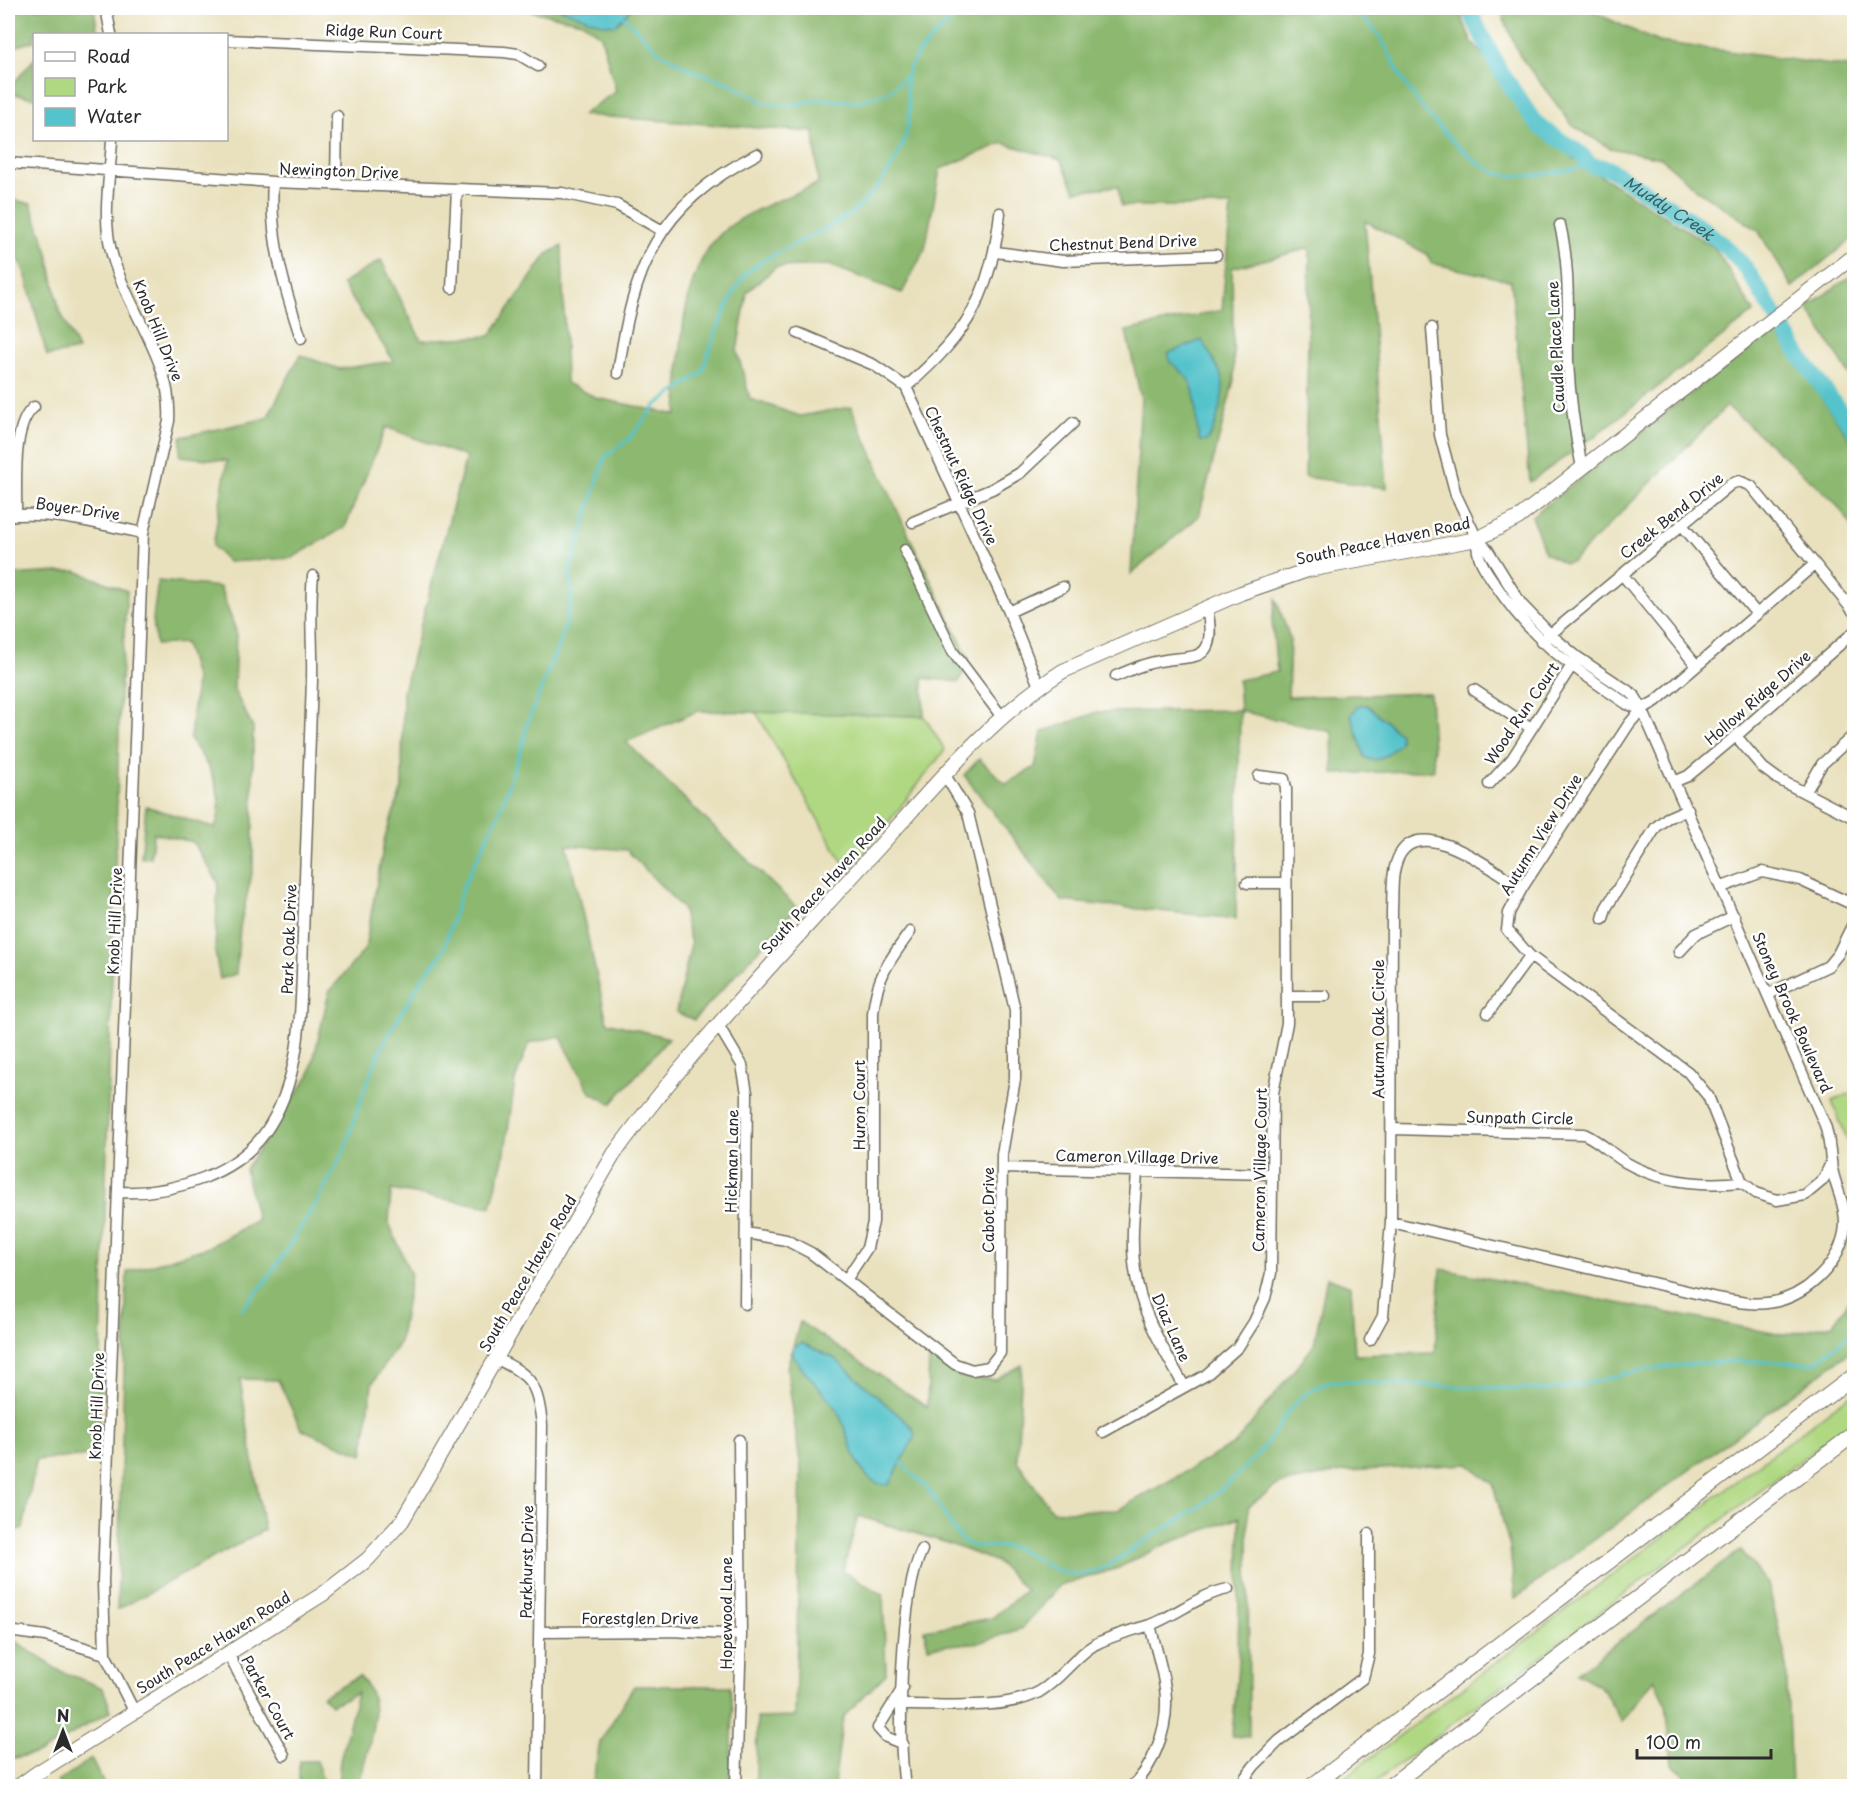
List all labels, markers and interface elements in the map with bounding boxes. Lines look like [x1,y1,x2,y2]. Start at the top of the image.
street label: Ridge Run Court [325,17,443,45]
legend [33,33,228,141]
text: Road [87,42,131,69]
text: Park [87,72,127,99]
text: Water [87,102,142,129]
street label: Newington Drive [279,156,399,184]
water label: Muddy Creek [1620,169,1721,246]
street label: Chestnut Bend Drive [1049,228,1197,256]
street label: Knob Hill Drive [128,276,190,384]
street label: Caudle Place Lane [1540,280,1570,414]
street label: Chestnut Ridge Drive [920,402,1004,548]
street label: Creek Bend Drive [1614,466,1728,564]
street label: Boyer Drive [34,491,122,525]
street label: South Peace Haven Road [1294,510,1472,570]
street label: Hollow Ridge Drive [1699,644,1815,750]
street label: Wood Run Court [1478,657,1564,769]
street label: Autumn View Drive [1493,769,1587,899]
street label: South Peace Haven Road [755,811,891,959]
street label: Knob Hill Drive [101,867,127,975]
street label: Park Oak Drive [275,883,301,995]
street label: Stoney Brook Boulevard [1747,928,1839,1096]
street label: Autumn Oak Circle [1366,959,1389,1099]
street label: Huron Court [847,1060,870,1150]
street label: Cameron Village Court [1246,1088,1272,1252]
street label: Sunpath Circle [1466,1105,1574,1129]
street label: Hickman Lane [719,1109,743,1213]
street label: Cameron Village Drive [1055,1143,1219,1169]
street label: Cabot Drive [976,1167,999,1253]
street label: South Peace Haven Road [473,1190,581,1356]
street label: Diaz Lane [1147,1289,1197,1365]
street label: Knob Hill Drive [83,1352,109,1460]
street label: Parkhurst Drive [514,1505,538,1619]
street label: Hopewood Lane [714,1557,737,1669]
street label: South Peace Haven Road [132,1585,294,1699]
street label: Forestglen Drive [581,1606,699,1629]
street label: Parker Court [236,1651,302,1743]
north arrow [33,1701,93,1761]
text: N [57,1703,69,1727]
scale bar [1637,1722,1770,1760]
text: 100 m [1646,1728,1701,1755]

